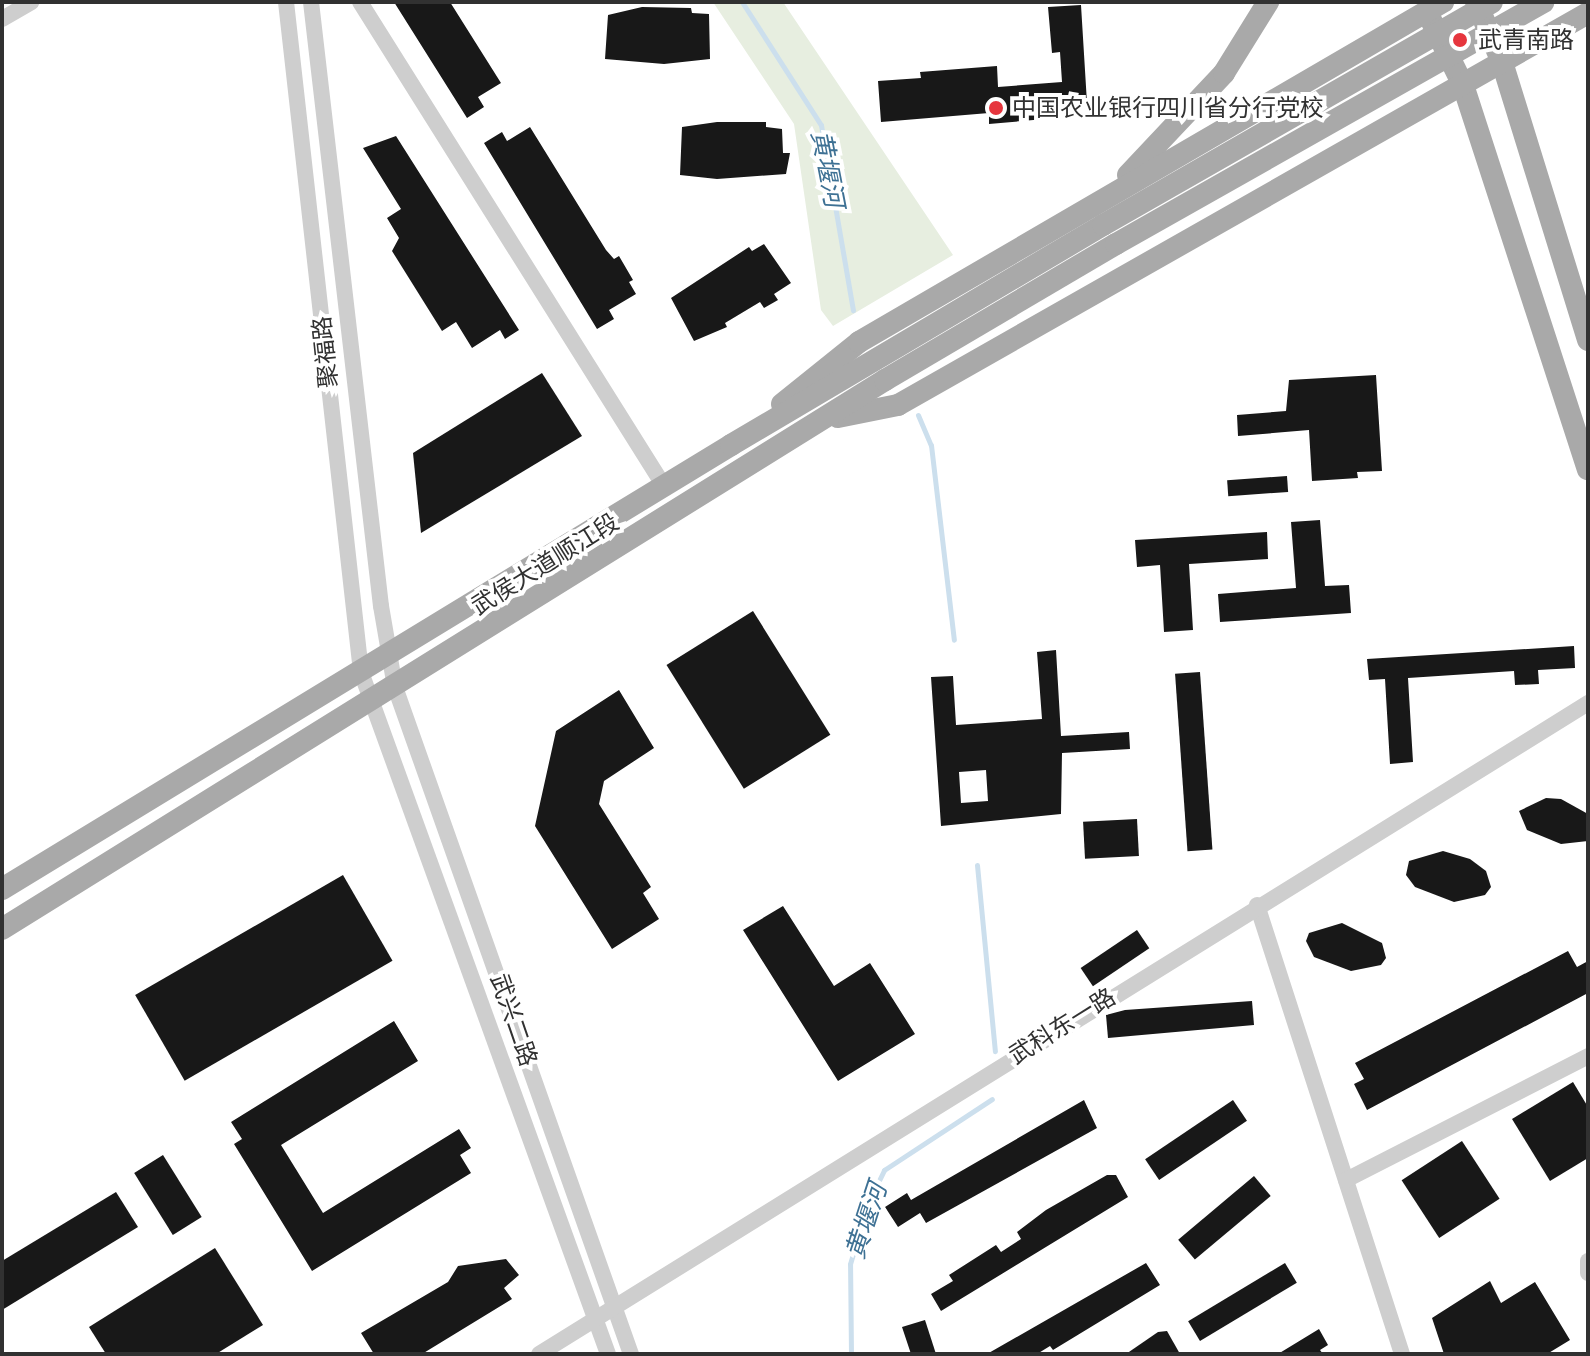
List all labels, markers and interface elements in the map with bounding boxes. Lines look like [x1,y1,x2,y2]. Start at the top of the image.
place label: 武青南路 [1478,26,1574,54]
marker: 武青南路 [1449,29,1471,51]
place label: 中国农业银行四川省分行党校 [1012,94,1324,122]
marker: 中国农业银行四川省分行党校 [987,99,1005,117]
water label: 黄堰河 [804,128,850,210]
street label: 聚福路 [307,315,343,389]
street label: 武侯大道顺江段 [466,507,624,621]
street label: 武兴二路 [485,970,543,1070]
street label: 武科东一路 [1003,982,1121,1070]
water label: 黄堰河 [840,1179,894,1263]

